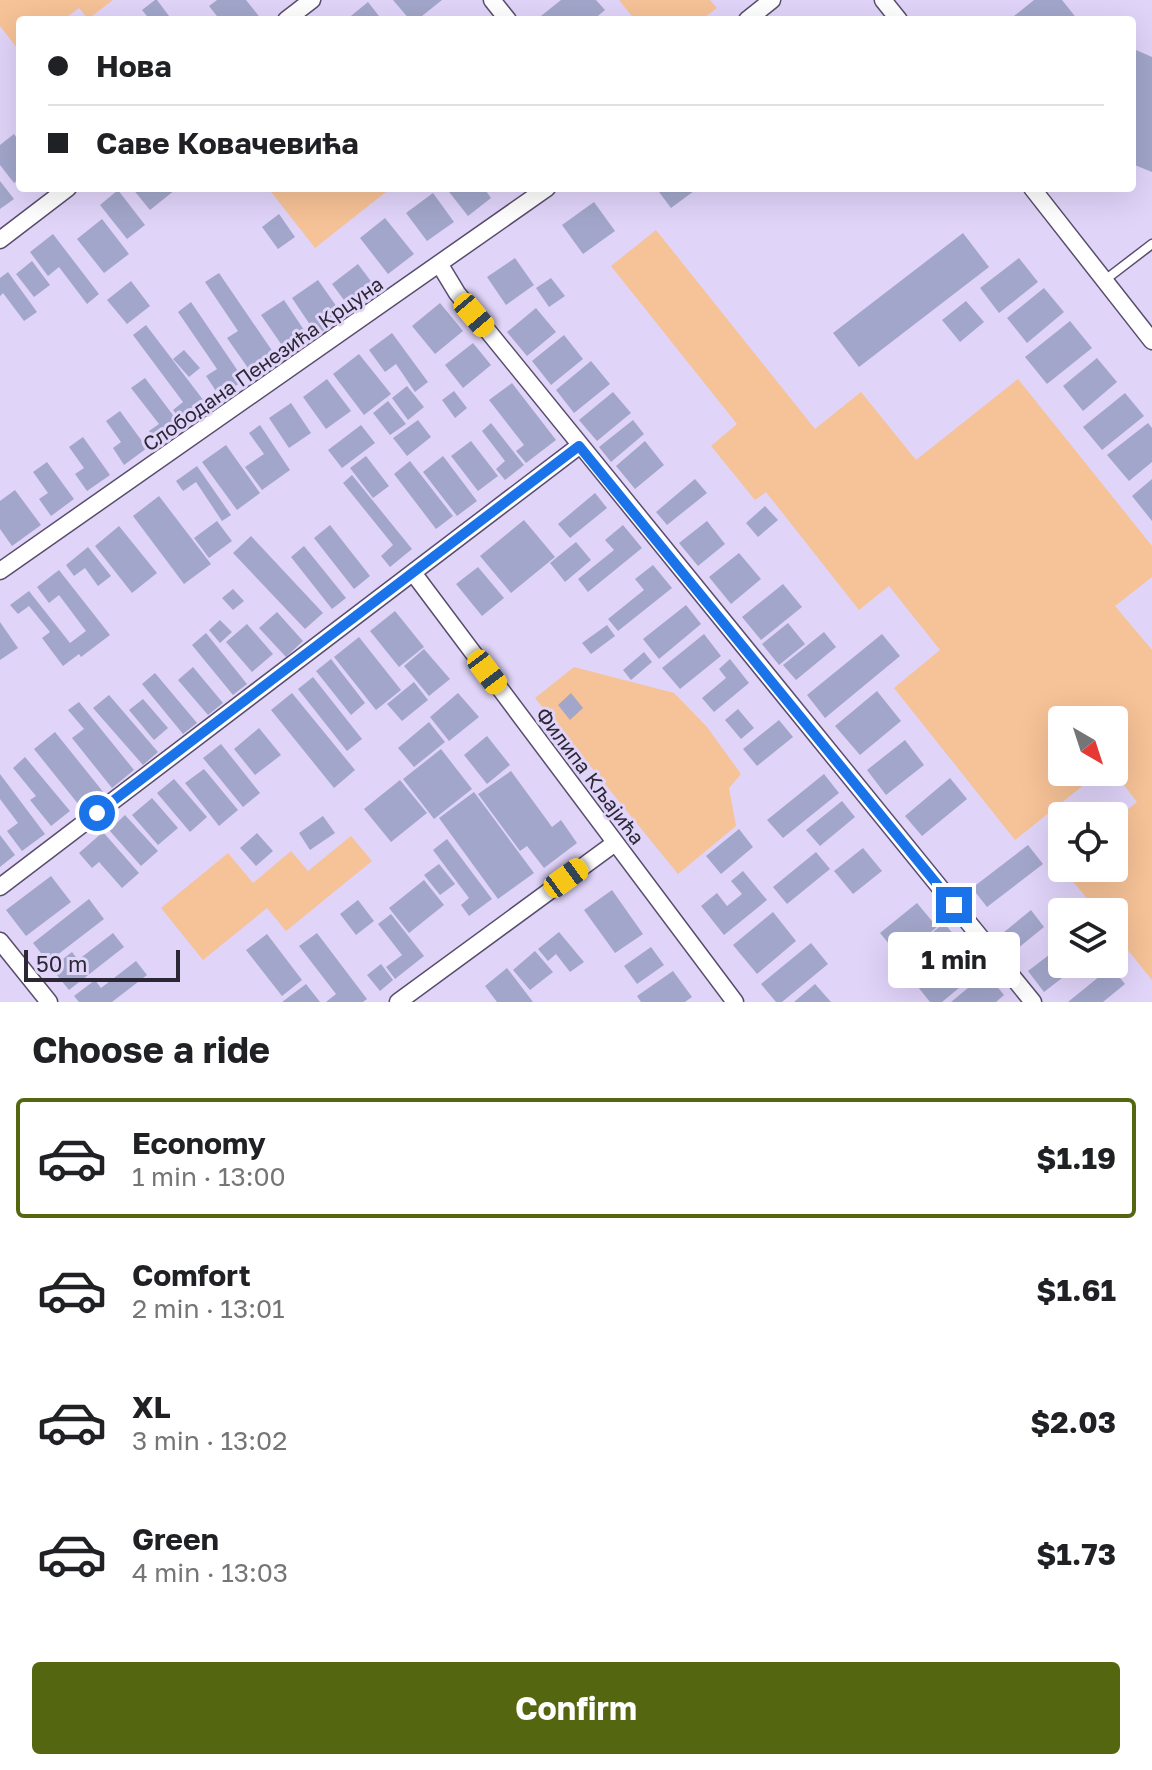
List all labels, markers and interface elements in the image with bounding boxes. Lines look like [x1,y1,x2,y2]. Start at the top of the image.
text: Нова [96,48,172,84]
text: Саве Ковачевића [96,125,359,161]
street label: Слободана Пенезића Крцуна [138,271,387,455]
car [449,289,499,341]
car [463,646,511,698]
street label: Филипа Кљајића [531,702,650,849]
north arrow [1048,706,1128,786]
map controls [1048,706,1128,978]
route start [79,795,115,831]
button: locate [1048,802,1128,882]
car [540,854,592,902]
route end [936,887,972,923]
button: layers [1048,898,1128,978]
callout: 1 min [888,933,1020,989]
text: 1 min [921,944,987,975]
scale bar [24,946,180,982]
text: 50 m [36,950,87,977]
text: Choose a ride [32,1028,270,1071]
icon: car [36,1122,108,1194]
text: Economy [132,1125,266,1161]
text: $1.19 [1036,1140,1116,1176]
text: 1 min · 13:00 [132,1161,286,1192]
icon: car [36,1254,108,1326]
text: Comfort [132,1257,251,1293]
text: $1.61 [1036,1272,1116,1308]
text: 2 min · 13:01 [132,1293,285,1324]
icon: car [36,1386,108,1458]
text: XL [132,1389,171,1425]
text: $2.03 [1030,1404,1116,1440]
text: 3 min · 13:02 [132,1425,287,1456]
icon: car [36,1518,108,1590]
text: Green [132,1521,219,1557]
text: $1.73 [1036,1536,1116,1572]
text: 4 min · 13:03 [132,1557,288,1588]
button: Confirm [32,1662,1120,1754]

